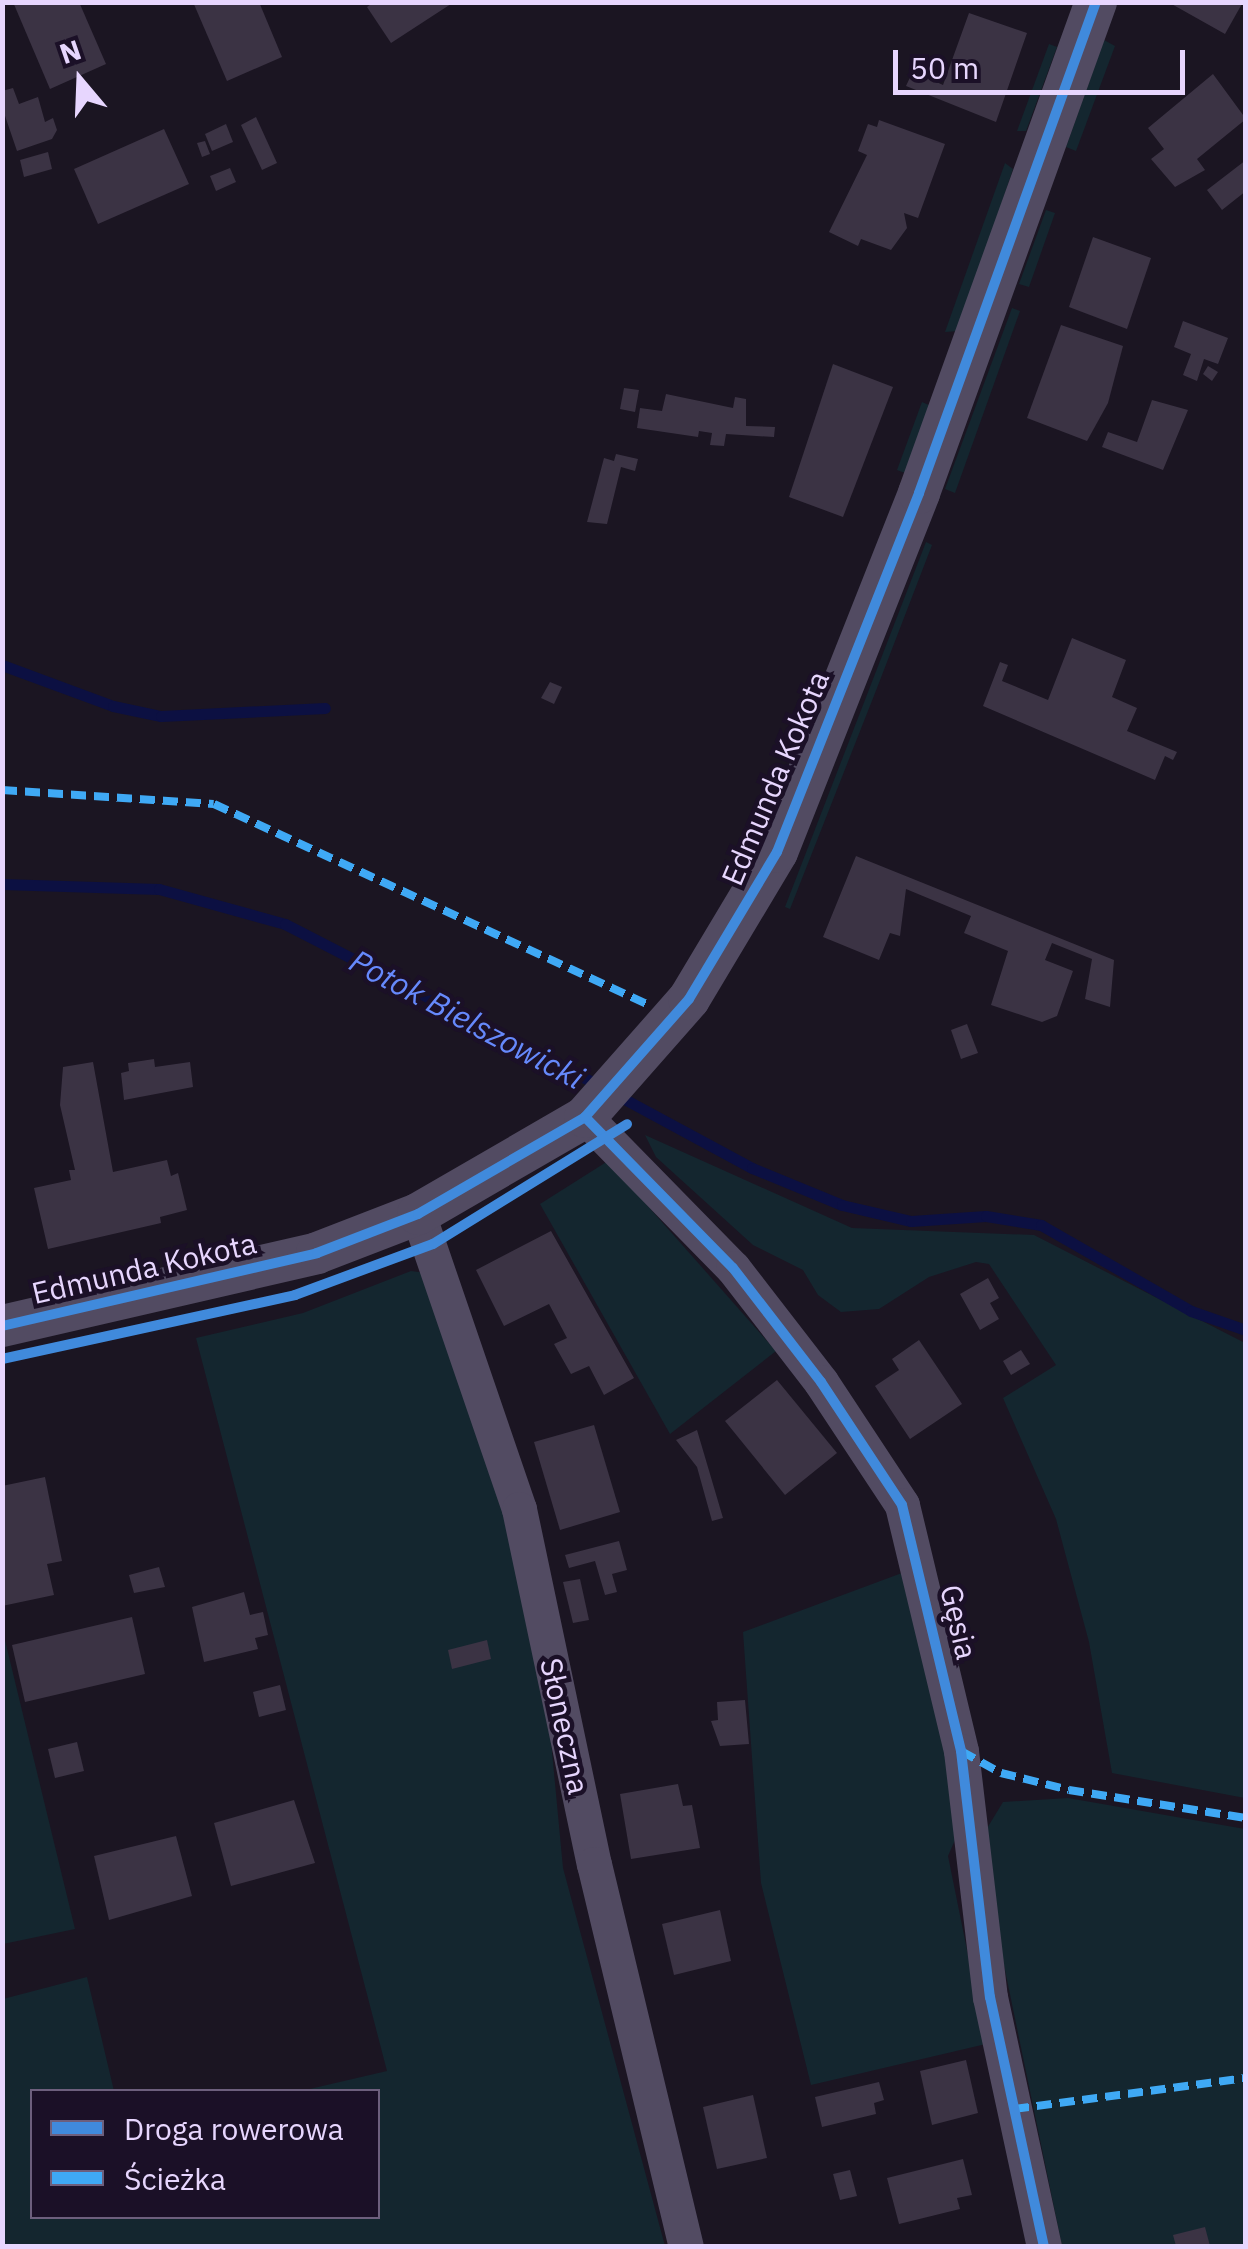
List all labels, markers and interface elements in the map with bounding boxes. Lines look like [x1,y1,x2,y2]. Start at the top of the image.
north arrow [30,30,130,130]
text: N [54,30,86,72]
scale bar [898,30,1190,92]
text: 50 m [910,48,979,87]
street label: Edmunda Kokota [714,666,836,890]
water label: Potok Bielszowicki [343,941,591,1097]
street label: Edmunda Kokota [28,1225,260,1311]
street label: Gęsia [933,1581,985,1663]
street label: Słoneczna [533,1655,597,1797]
legend [30,2089,380,2219]
text: Droga rowerowa [124,2109,344,2148]
text: Ścieżka [124,2159,226,2198]

